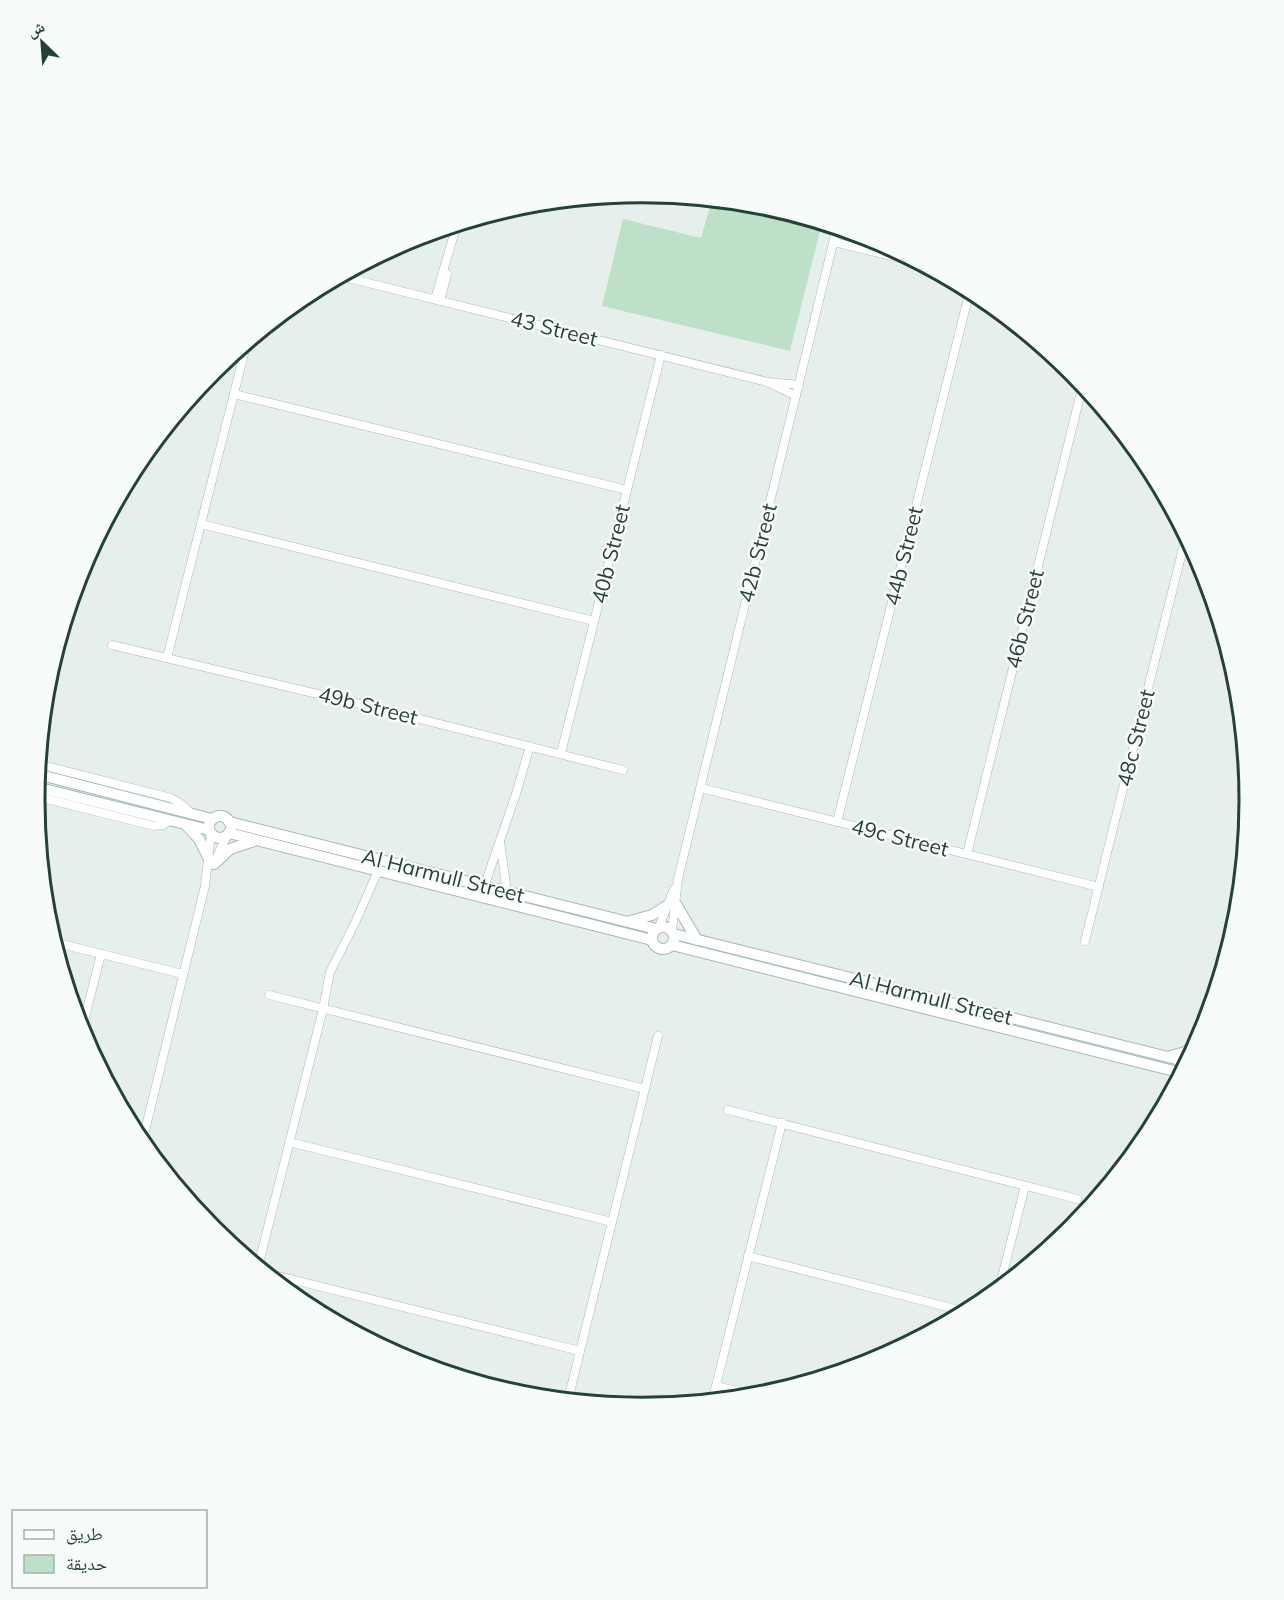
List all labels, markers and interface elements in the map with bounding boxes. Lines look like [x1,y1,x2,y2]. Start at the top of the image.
north arrow [12,12,72,72]
text: ش [24,16,48,41]
street label: 43 Street [508,305,600,351]
street label: 42b Street [732,500,782,605]
street label: 40b Street [585,501,635,606]
street label: 44b Street [878,503,928,608]
street label: 46b Street [999,566,1049,671]
street label: 49b Street [316,680,421,730]
street label: 48c Street [1110,687,1160,789]
street label: 49c Street [849,812,951,862]
street label: Al Harmull Street [359,842,527,908]
street label: Al Harmull Street [847,964,1015,1030]
legend [12,1510,207,1588]
text: طريق [66,1522,103,1545]
text: حديقة [66,1552,107,1575]

